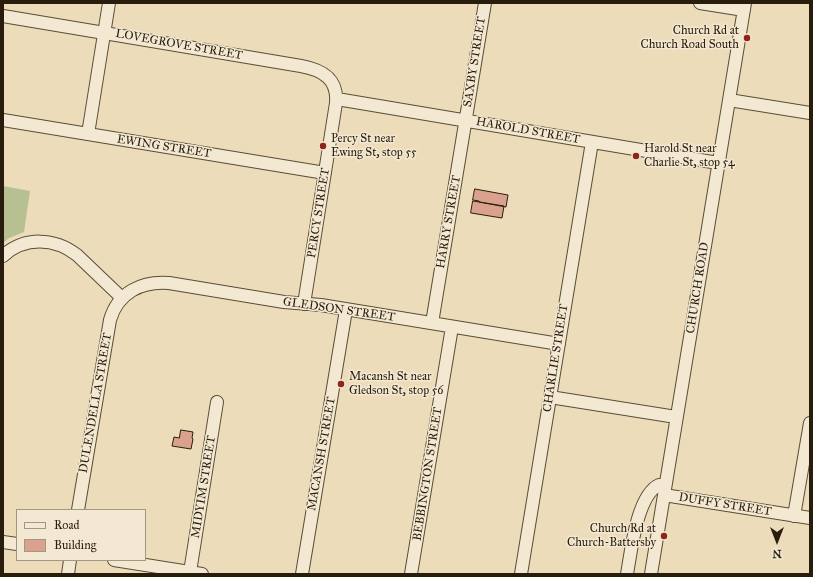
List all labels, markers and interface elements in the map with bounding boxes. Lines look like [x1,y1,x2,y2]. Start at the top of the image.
street label: SAXBY STREET [461,16,489,108]
place label: Church Rd at Church Road South [641,24,739,52]
street label: LOVEGROVE STREET [114,27,244,63]
marker: Church Rd at Church Road South [742,33,752,43]
street label: HAROLD STREET [475,115,581,147]
street label: EWING STREET [116,132,212,162]
place label: Percy St near Ewing St, stop 55 [331,132,417,160]
marker: Percy St near Ewing St, stop 55 [318,141,328,151]
place label: Harold St near Charlie St, stop 54 [644,142,735,170]
marker: Harold St near Charlie St, stop 54 [631,151,641,161]
street label: PERCY STREET [305,167,333,259]
street label: HARRY STREET [434,174,464,270]
street label: CHURCH ROAD [684,241,712,335]
street label: GLEDSON STREET [282,295,396,325]
street label: CHARLIE STREET [540,303,572,413]
street label: DULENDELLA STREET [77,332,115,474]
place label: Macansh St near Gledson St, stop 56 [349,370,444,398]
marker: Macansh St near Gledson St, stop 56 [336,379,346,389]
street label: MACANSH STREET [305,396,339,512]
street label: BEBBINGTON STREET [410,406,446,542]
street label: MIDYIM STREET [189,435,219,539]
street label: DUFFY STREET [678,491,772,519]
legend [16,509,146,561]
text: Road [54,518,80,532]
north arrow [757,521,797,561]
place label: Church Rd at Church-Battersby [567,522,656,550]
marker: Church Rd at Church-Battersby [659,531,669,541]
text: Building [54,538,96,552]
text: N [772,547,782,560]

